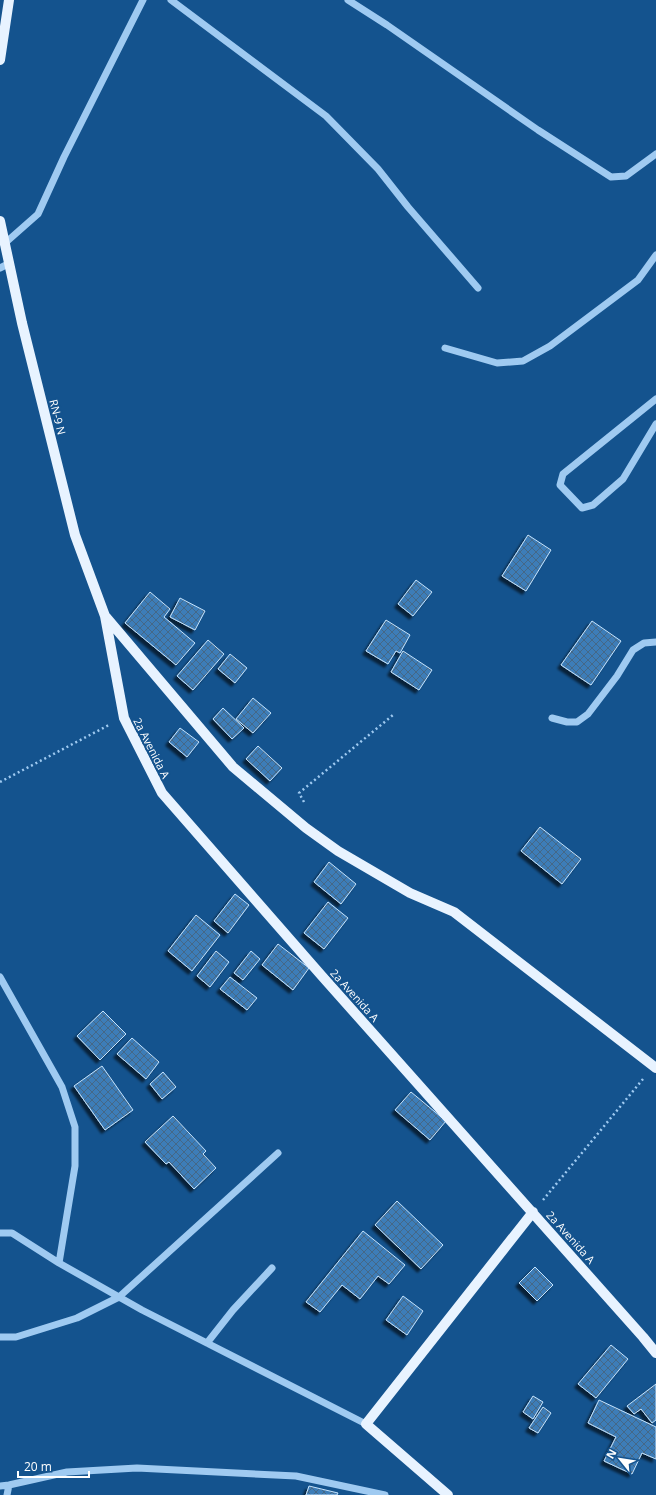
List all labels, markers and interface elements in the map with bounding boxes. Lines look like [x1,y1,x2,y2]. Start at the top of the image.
street label: RN-9 N [46,398,70,436]
street label: 2a Avenida A [130,715,174,781]
street label: 2a Avenida A [327,965,383,1025]
street label: 2a Avenida A [543,1207,599,1267]
north arrow [600,1439,640,1479]
text: N [602,1446,620,1461]
scale bar [18,1453,89,1479]
text: 20 m [24,1458,52,1475]

